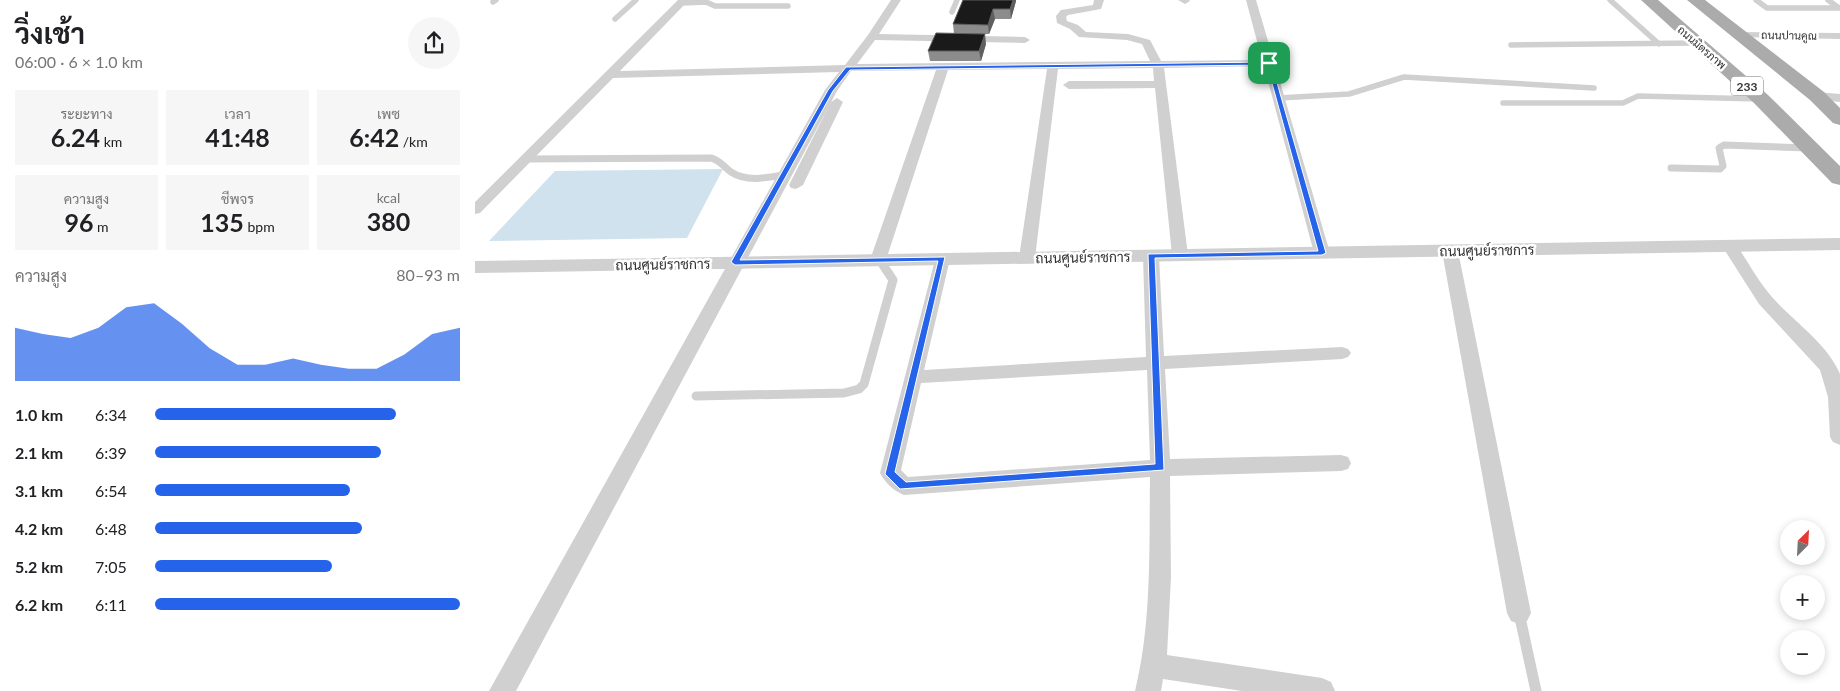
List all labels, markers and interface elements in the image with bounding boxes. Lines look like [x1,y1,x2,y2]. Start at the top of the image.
text: วิ่งเช้า [15,16,85,50]
button: share [408,17,460,69]
street label: ถนนมิตรภาพ [1675,23,1729,71]
street label: ถนนปานคูณ [1761,28,1817,44]
pin [1248,42,1290,84]
icon: arrive [1255,49,1283,77]
text: 06:00 · 6 × 1.0 km [15,52,143,71]
road number: 233 [1731,76,1763,95]
text: ระยะทาง [60,105,113,122]
text: เวลา [224,105,251,122]
text: เพซ [377,105,400,122]
text: 6.24 [51,122,100,152]
text: 41:48 [205,122,270,152]
text: 6:42 [349,122,399,152]
text: km [100,133,122,150]
text: /km [399,133,428,150]
text: kcal [377,189,400,206]
text: ความสูง [64,190,109,207]
text: ชีพจร [221,190,254,207]
text: 380 [367,206,410,236]
text: 96 [64,207,93,237]
text: 135 [200,207,244,237]
text: m [93,218,109,235]
text: bpm [244,218,275,235]
street label: ถนนศูนย์ราชการ [1439,241,1535,261]
street label: ถนนศูนย์ราชการ [1035,248,1131,268]
street label: ถนนศูนย์ราชการ [615,255,711,275]
text: 80–93 m [396,265,460,284]
text: ความสูง [15,266,67,285]
text: 1.0 km [15,405,63,424]
text: 6:34 [95,405,127,424]
text: 2.1 km [15,443,63,462]
text: 6:39 [95,443,127,462]
text: 3.1 km [15,481,63,500]
text: 6:54 [95,481,127,500]
text: 4.2 km [15,519,63,538]
text: 6:48 [95,519,127,538]
north arrow [1780,520,1825,565]
map controls [1780,520,1825,675]
text: 5.2 km [15,557,63,576]
text: 7:05 [95,557,127,576]
button: + [1780,575,1825,620]
text: 6.2 km [15,595,63,614]
text: 6:11 [95,595,127,614]
button: − [1780,630,1825,675]

